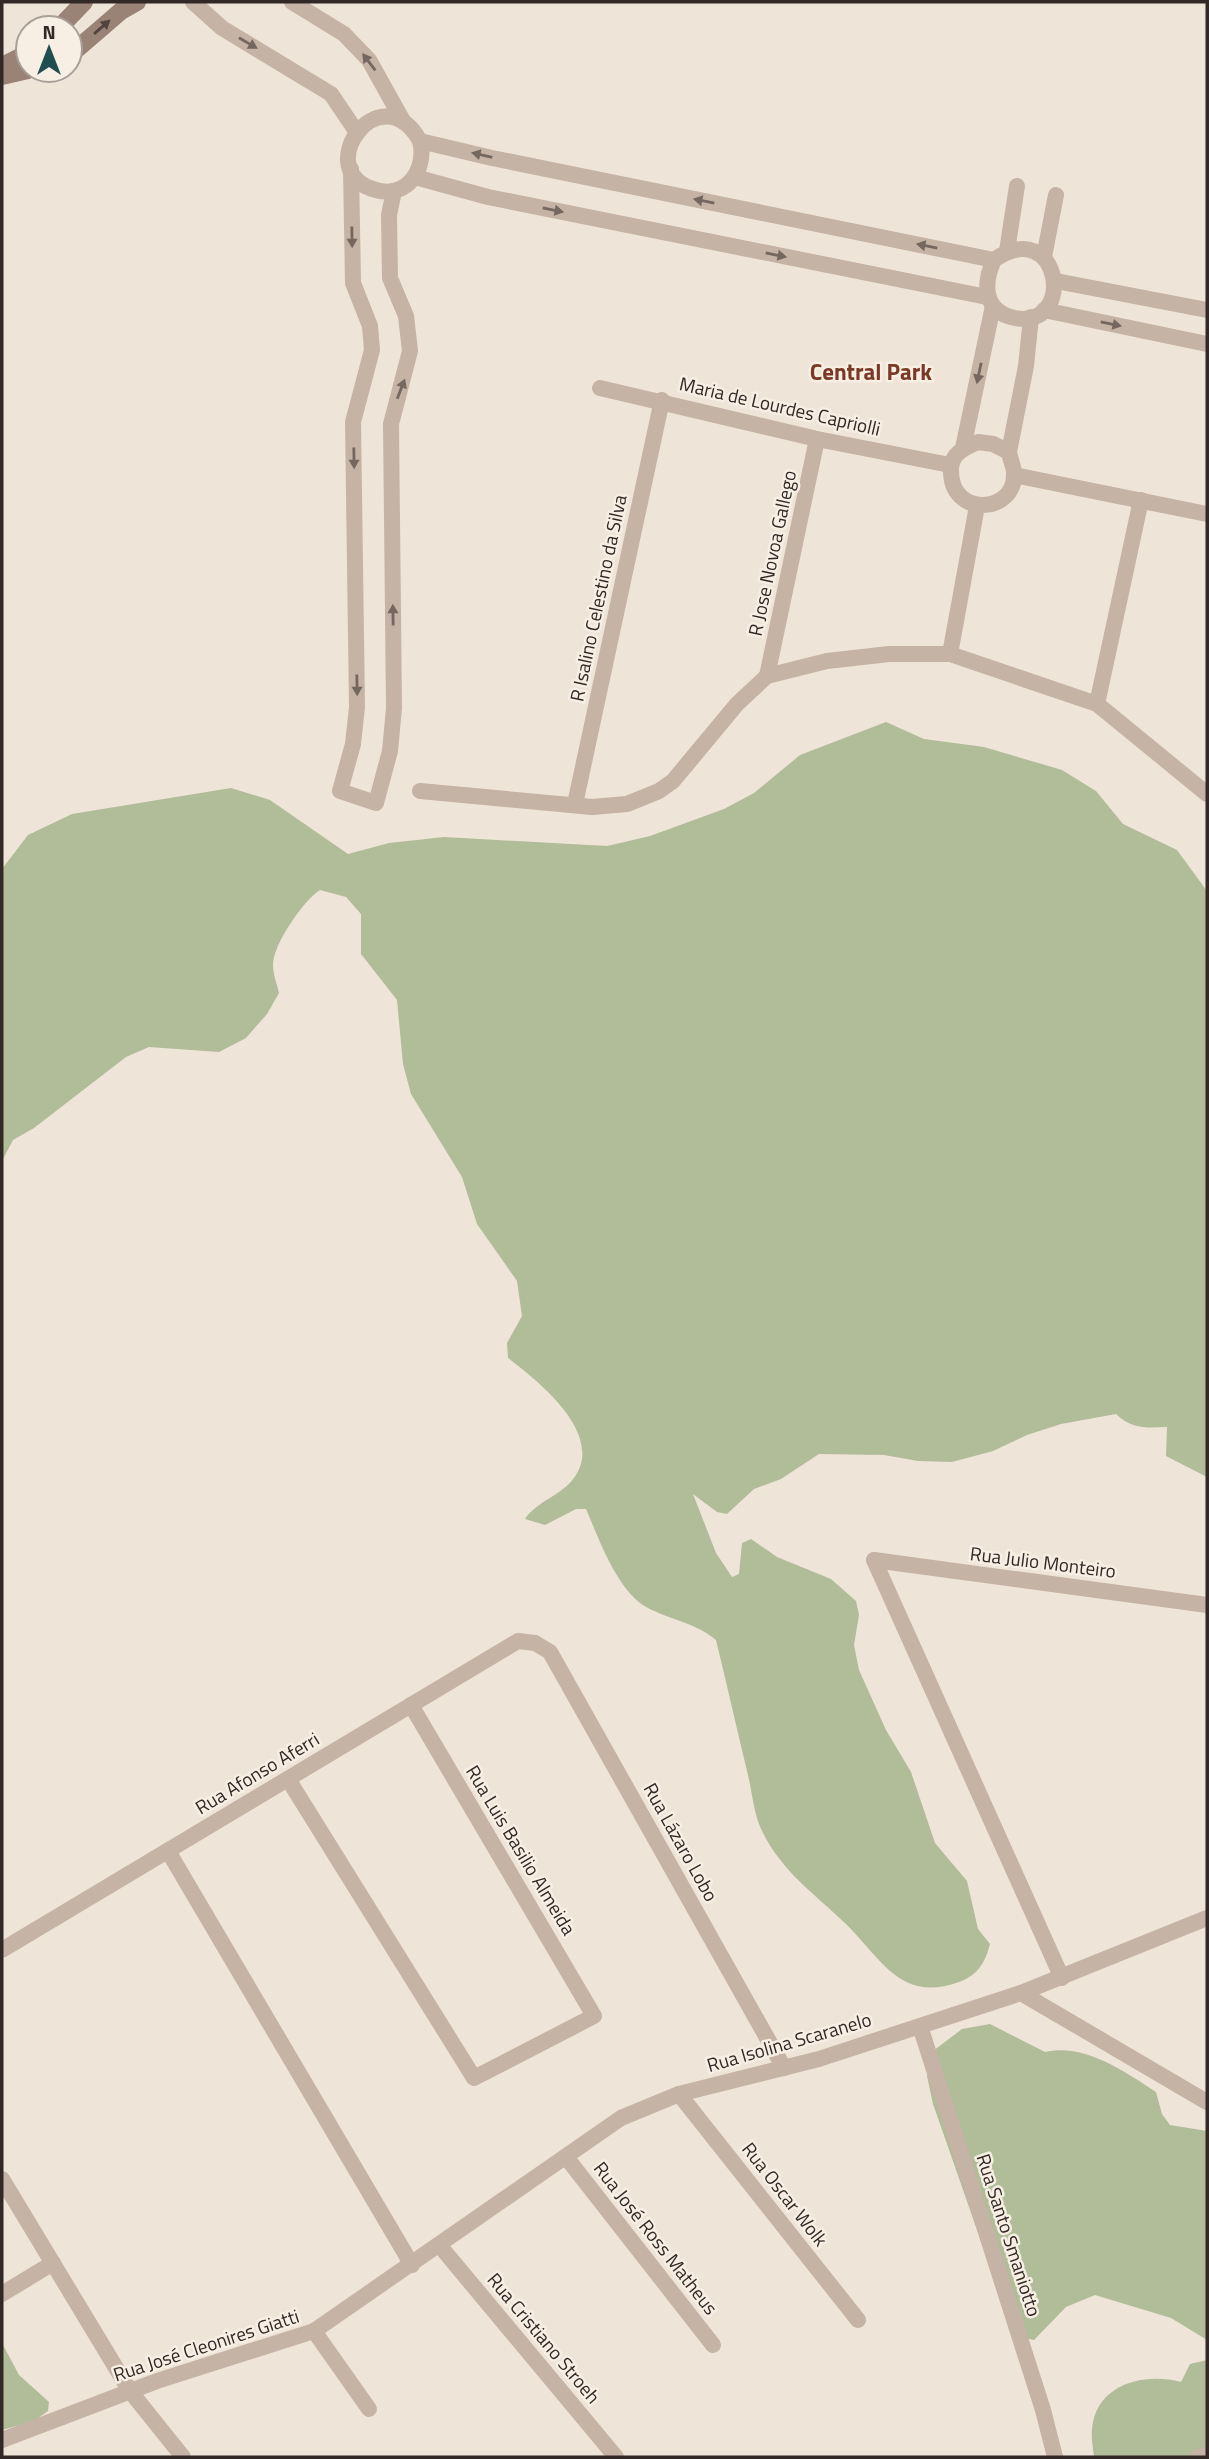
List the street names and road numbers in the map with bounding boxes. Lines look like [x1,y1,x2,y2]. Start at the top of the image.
street label: Maria de Lourdes Capriolli [677,368,883,443]
street label: R Jose Novoa Gallego [740,467,803,638]
street label: R Isalino Celestino da Silva [561,491,634,704]
street label: Rua Julio Monteiro [969,1538,1118,1585]
street label: Rua Afonso Aferri [189,1724,324,1821]
street label: Rua Luis Basilio Almeida [459,1759,584,1941]
street label: Rua Lázaro Lobo [637,1777,726,1906]
street label: Rua Isolina Scaranelo [703,2004,874,2079]
street label: Rua Oscar Wolk [735,2135,835,2252]
street label: Rua Santo Smaniotto [969,2150,1049,2320]
street label: Rua José Ross Matheus [587,2155,726,2321]
street label: Rua Cristiano Stroeh [481,2266,608,2409]
street label: Rua José Cleonires Giatti [109,2301,303,2388]

